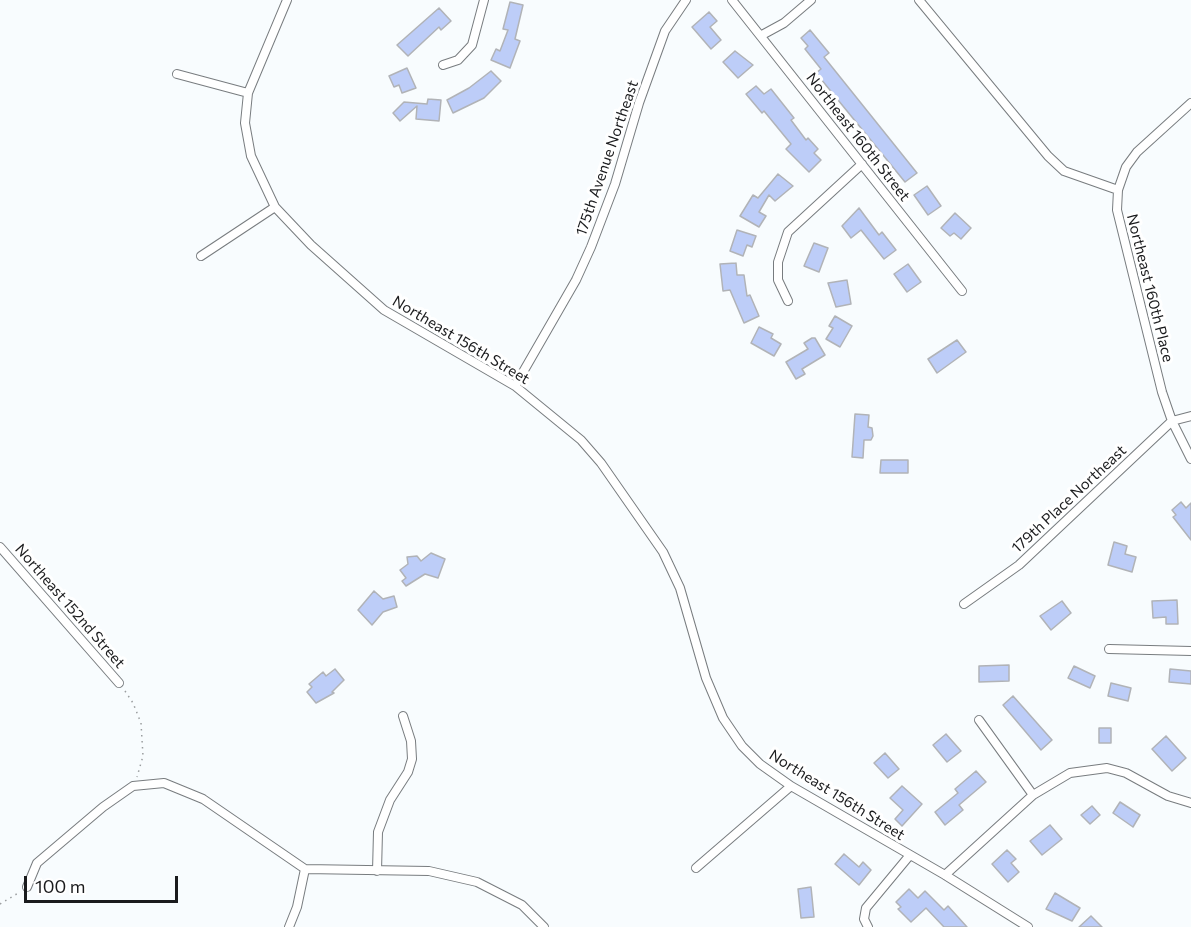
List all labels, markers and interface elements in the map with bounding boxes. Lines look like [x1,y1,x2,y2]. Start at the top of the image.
street label: Northeast 160th Street [802,69,914,205]
street label: 175th Avenue Northeast [572,78,642,238]
street label: Northeast 160th Place [1123,212,1177,364]
street label: Northeast 156th Street [389,292,533,388]
street label: 179th Place Northeast [1008,441,1130,557]
street label: Northeast 152nd Street [11,540,129,672]
street label: Northeast 156th Street [766,746,908,844]
scale bar [27,864,182,902]
text: 100 m [35,875,85,897]

